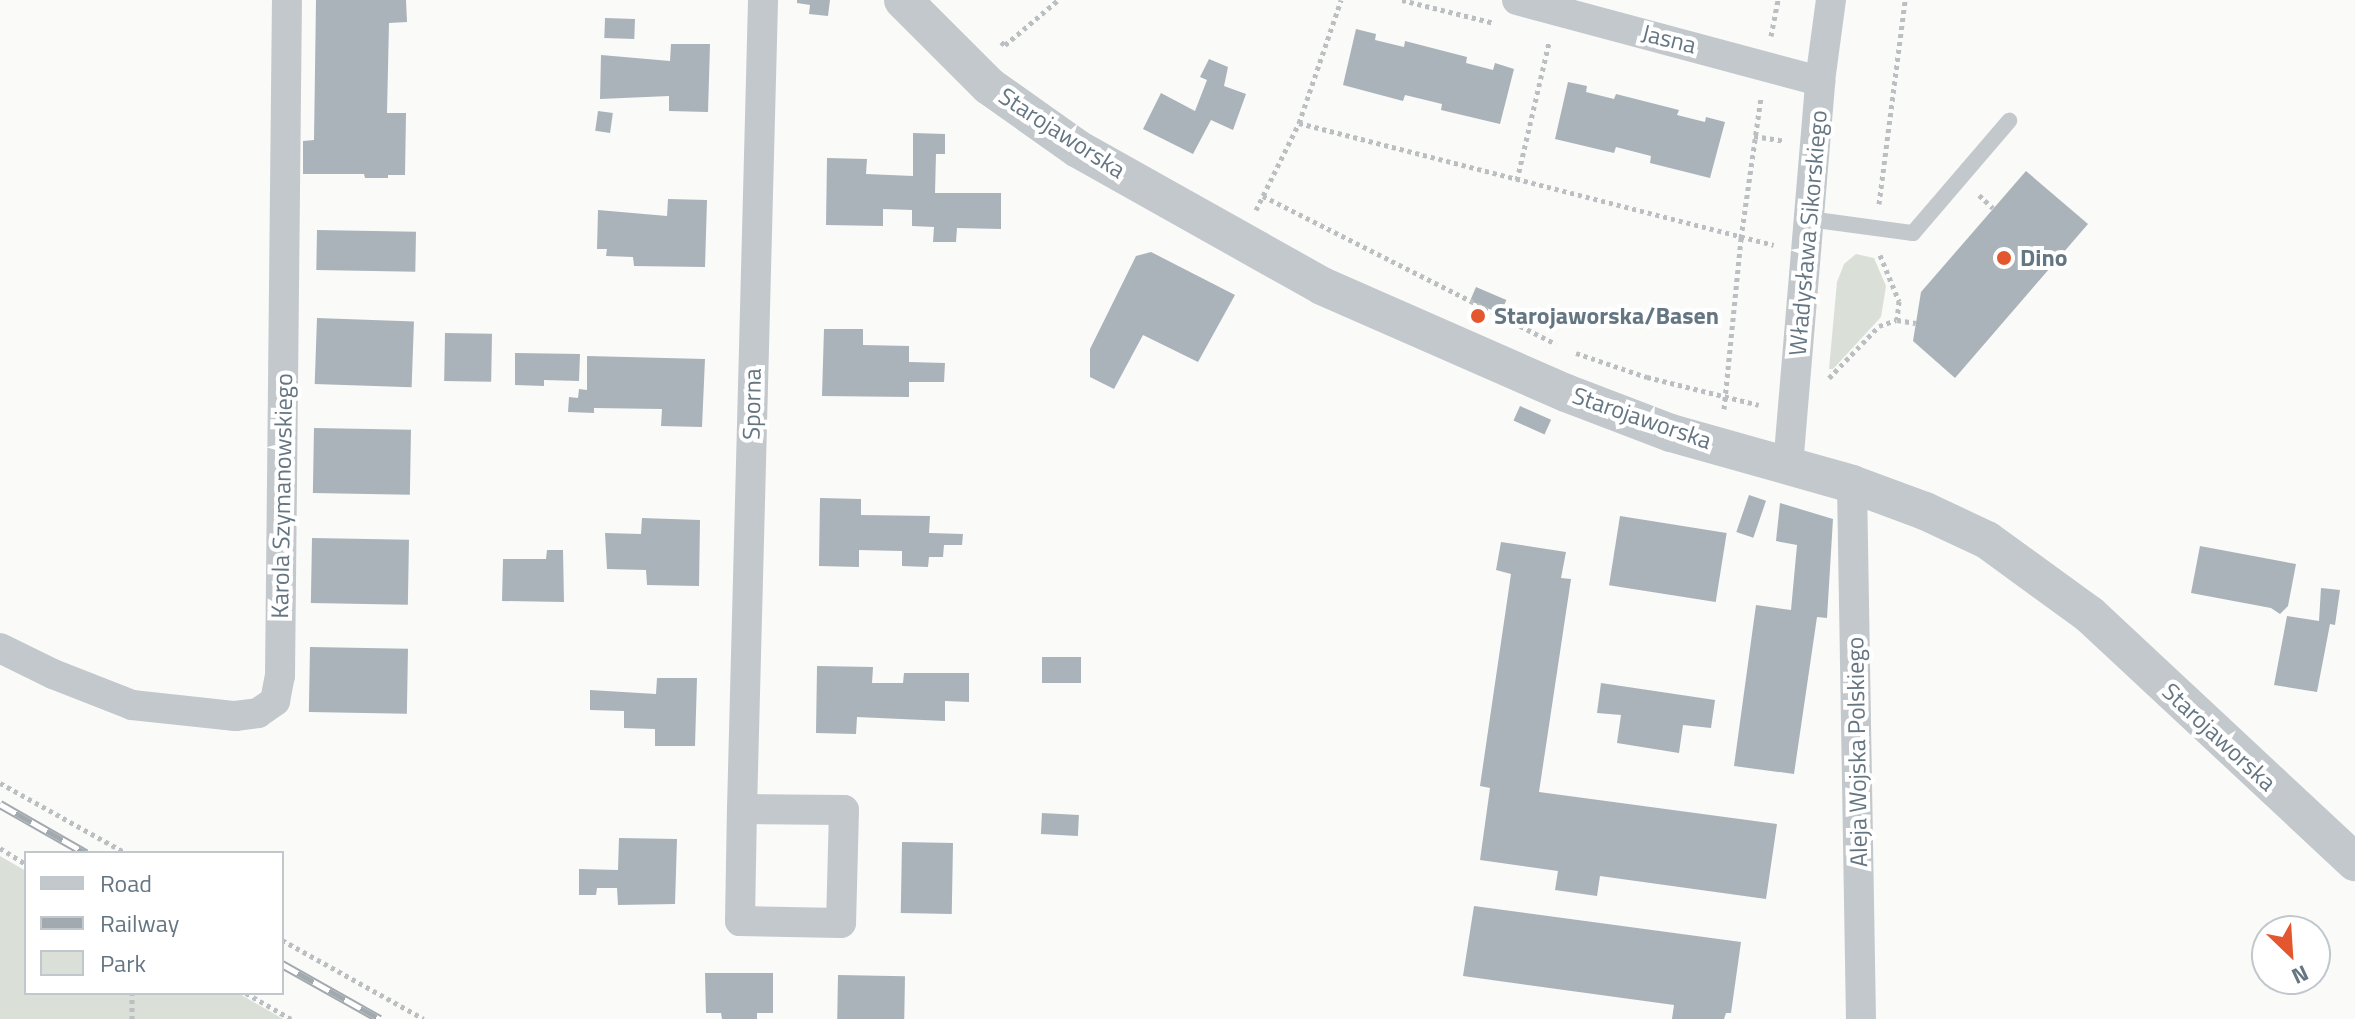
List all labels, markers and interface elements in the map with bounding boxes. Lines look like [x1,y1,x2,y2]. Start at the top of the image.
street label: Jasna [1639,18,1699,60]
street label: Starojaworska [993,81,1131,185]
street label: Władysława Sikorskiego [1783,109,1833,357]
place label: Dino [2020,244,2068,272]
marker: Dino [1995,249,2013,267]
place label: Starojaworska/Basen [1494,302,1719,330]
marker: Starojaworska/Basen [1469,307,1487,325]
street label: Sporna [737,368,767,440]
street label: Karola Szymanowskiego [265,373,299,619]
street label: Starojaworska [1569,381,1715,455]
street label: Aleja Wojska Polskiego [1841,637,1873,867]
street label: Starojaworska [2156,677,2282,797]
legend [24,851,284,995]
text: Road [100,865,152,901]
text: Railway [100,905,179,941]
north arrow [2251,915,2331,995]
text: Park [100,945,146,981]
text: N [2286,956,2314,994]

